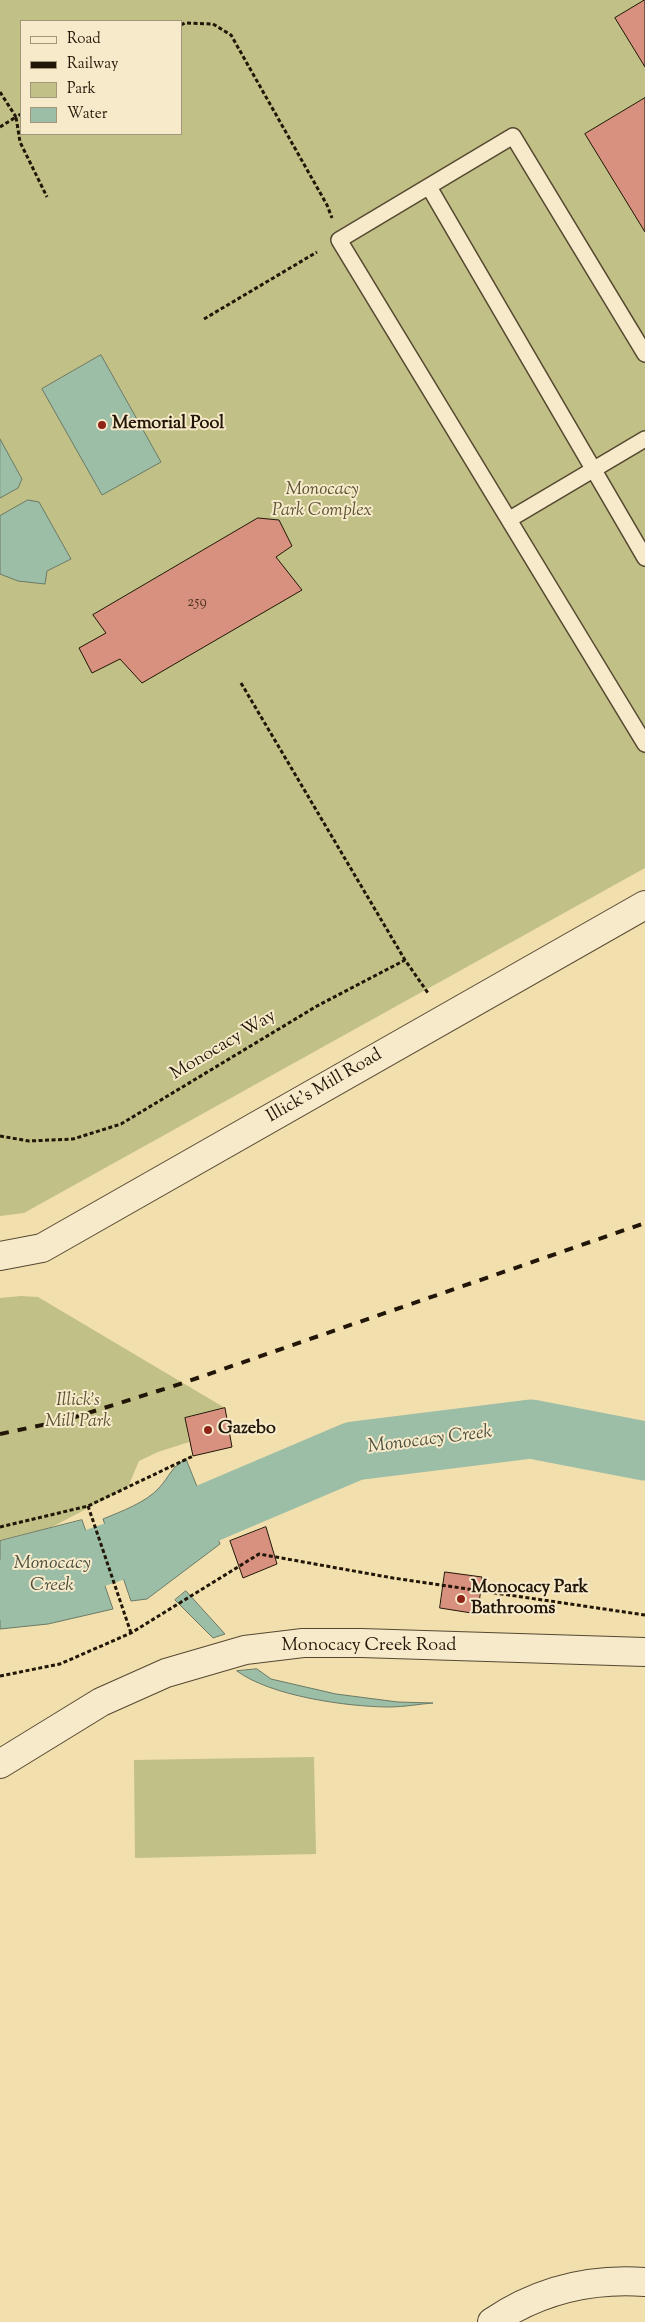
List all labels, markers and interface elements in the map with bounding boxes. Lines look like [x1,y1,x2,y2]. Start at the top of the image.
legend [20,20,182,135]
text: Road [67,29,101,50]
text: Railway [67,54,118,75]
text: Park [67,79,96,100]
text: Water [67,104,107,125]
place label: Memorial Pool [112,414,224,436]
marker: Memorial Pool [96,419,108,431]
park label: Monocacy Park Complex [272,480,372,522]
house number: 259 [187,594,207,612]
street label: Monocacy Way [167,1006,281,1086]
street label: Illick's Mill Road [263,1045,387,1129]
park label: Illick's Mill Park [45,1391,111,1434]
place label: Gazebo [218,1419,276,1441]
water label: Monocacy Creek [367,1422,493,1460]
marker: Gazebo [202,1424,214,1436]
water label: Monocacy Creek [13,1554,91,1598]
place label: Monocacy Park Bathrooms [471,1578,588,1620]
marker: Monocacy Park Bathrooms [455,1593,467,1605]
street label: Monocacy Creek Road [282,1636,456,1658]

